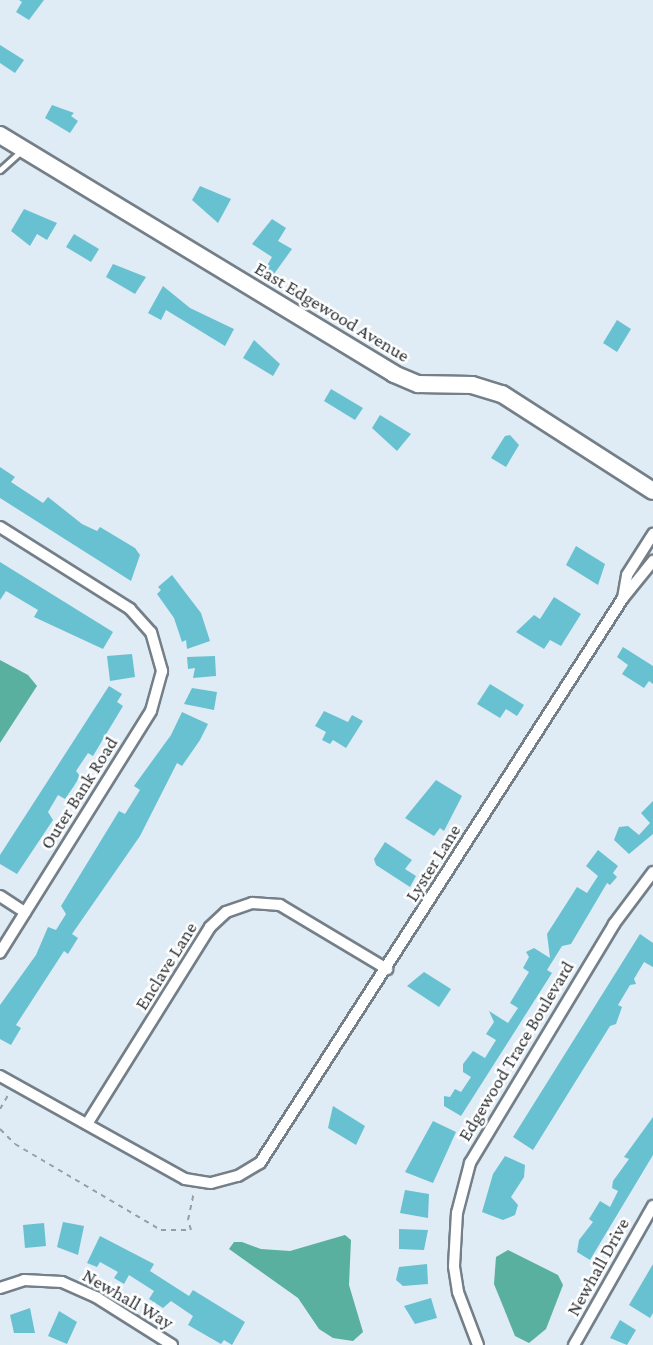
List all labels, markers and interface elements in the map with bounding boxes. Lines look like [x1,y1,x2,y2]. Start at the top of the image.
street label: East Edgewood Avenue [251,257,413,367]
street label: Outer Bank Road [35,733,123,853]
street label: Lyster Lane [400,820,466,906]
street label: Enclave Lane [130,918,202,1014]
street label: Edgewood Trace Boulevard [453,957,579,1145]
street label: Newhall Drive [562,1214,634,1320]
street label: Newhall Way [78,1264,178,1334]

